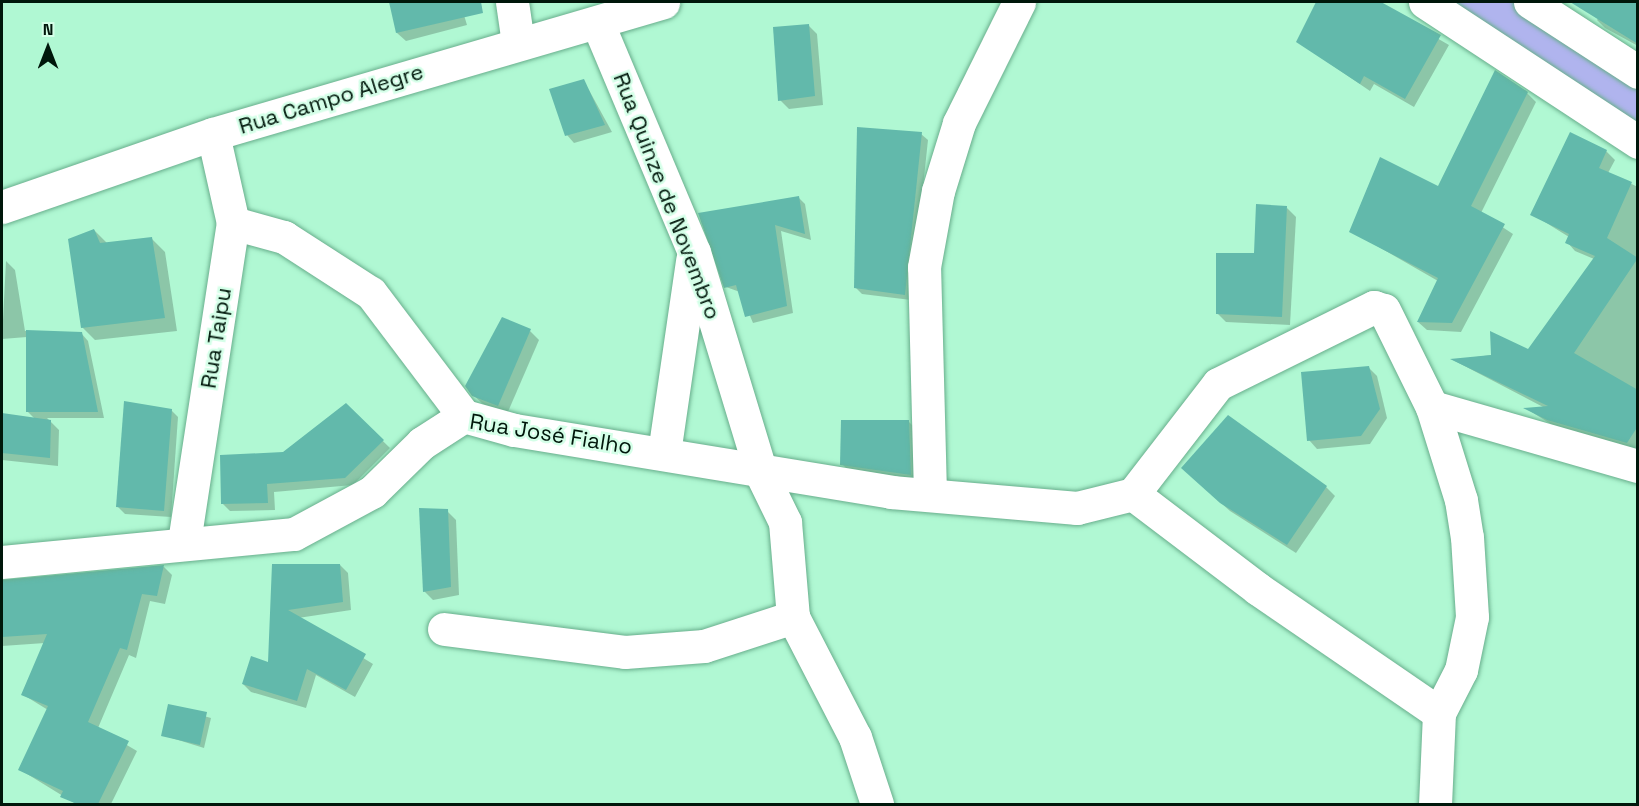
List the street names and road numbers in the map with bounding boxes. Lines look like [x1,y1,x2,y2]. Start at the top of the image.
street label: Rua Campo Alegre [235,58,427,140]
street label: Rua Quinze de Novembro [608,69,726,323]
street label: Rua Taipu [195,285,237,391]
street label: Rua José Fialho [468,408,634,460]

